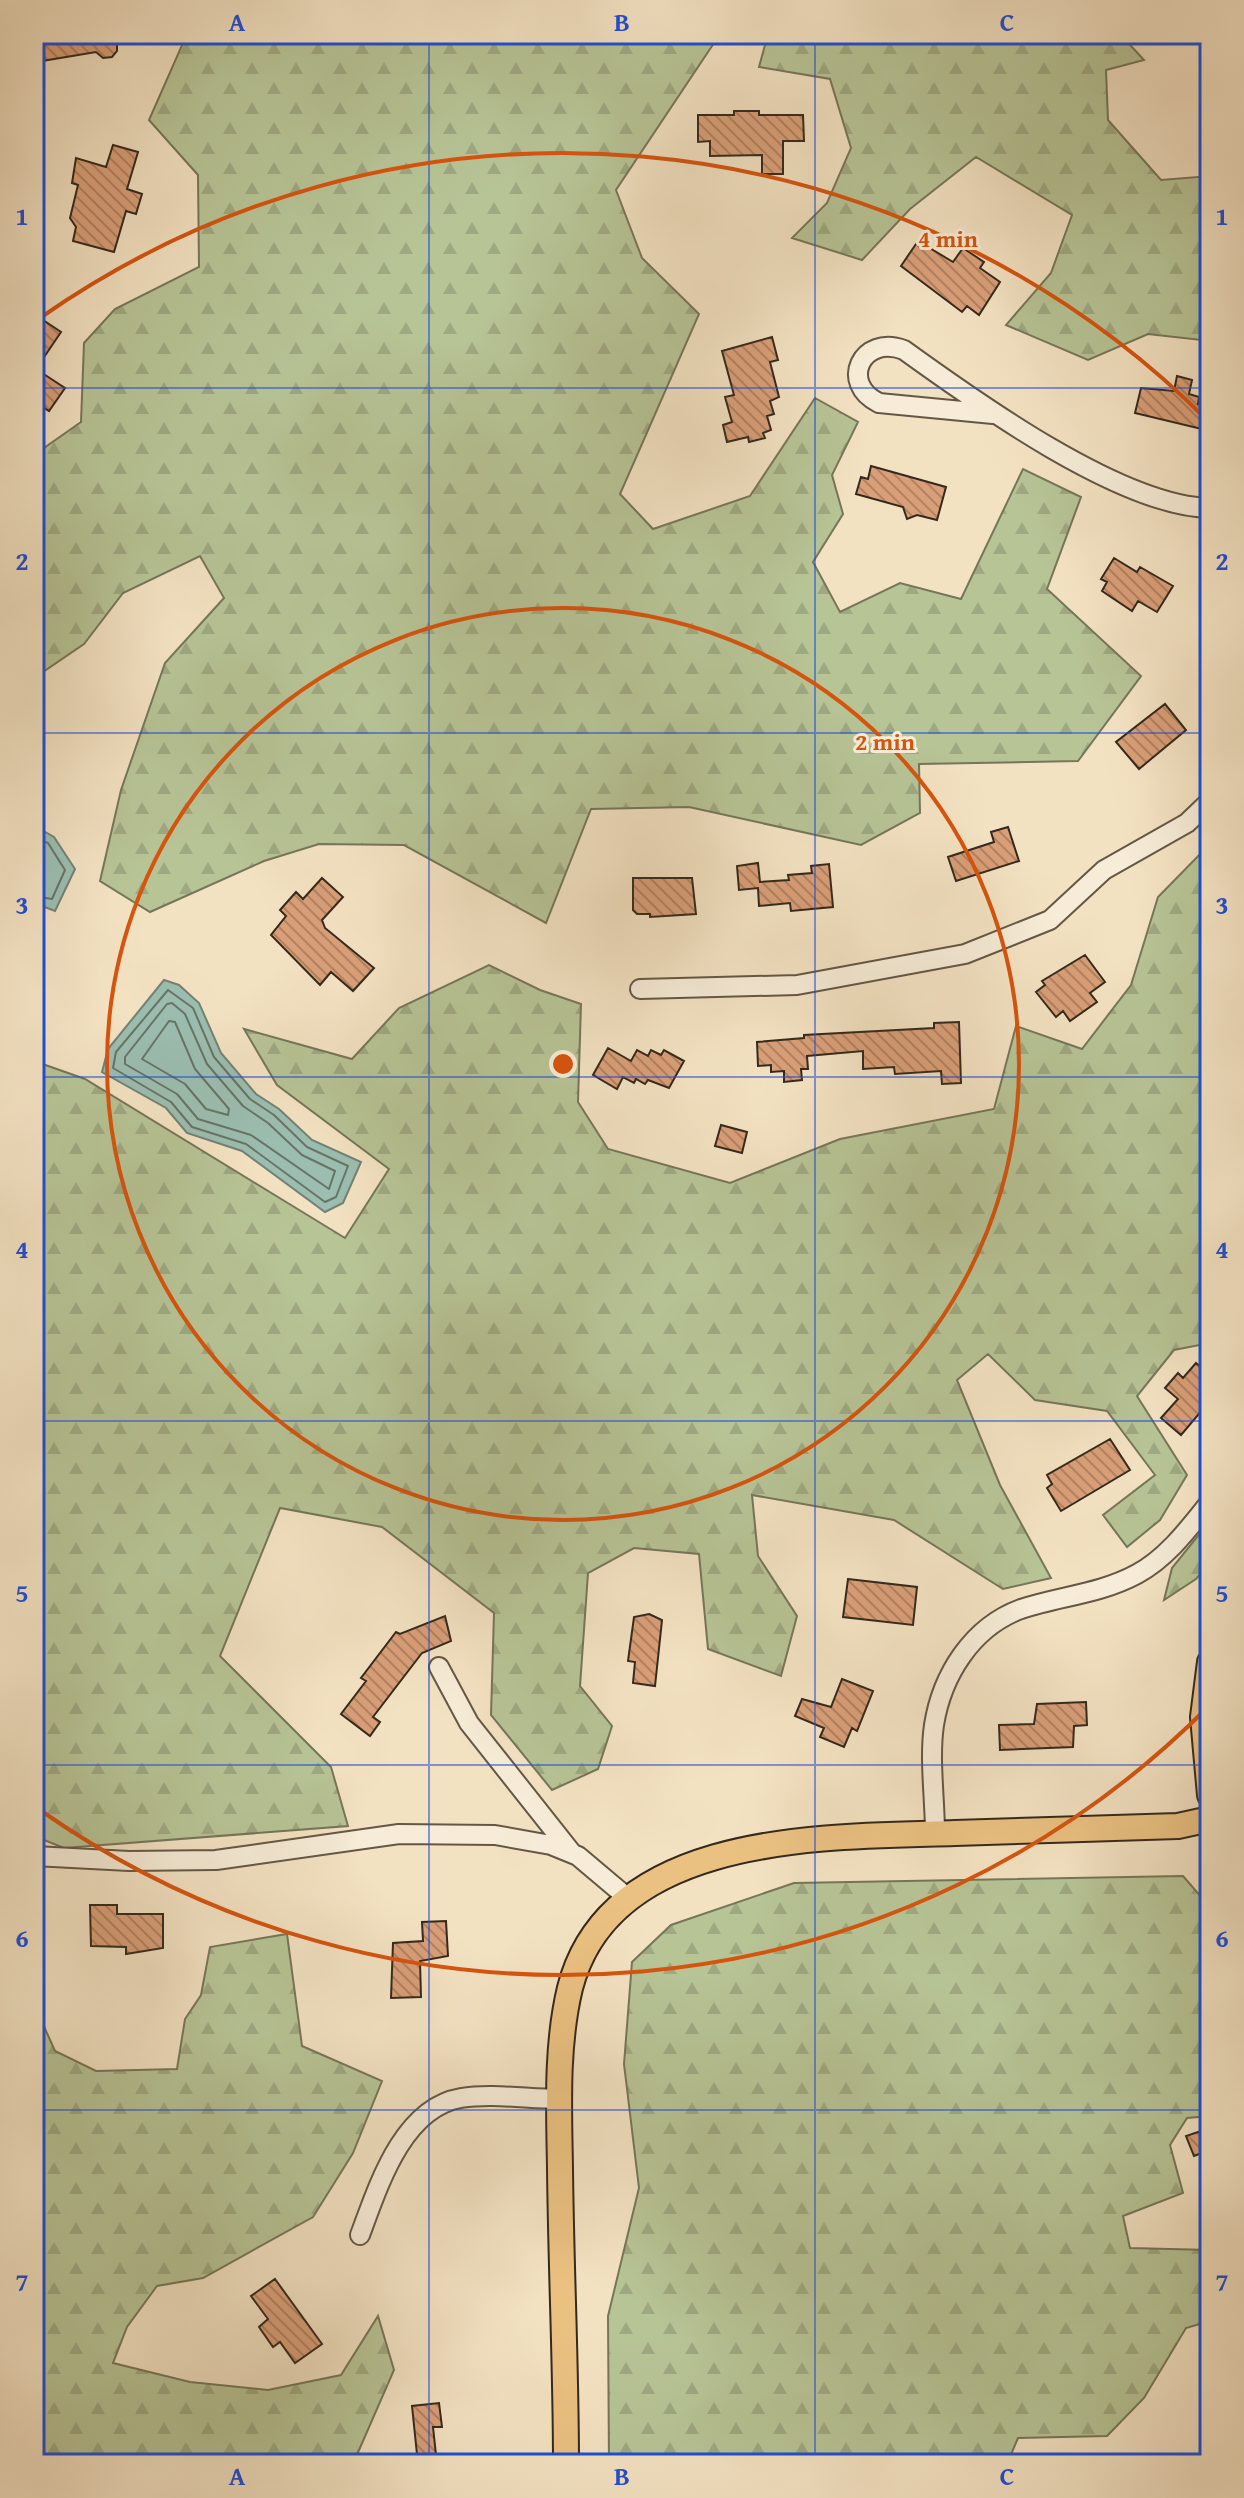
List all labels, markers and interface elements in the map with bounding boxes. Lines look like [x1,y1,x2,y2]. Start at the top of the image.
text: A [229,2,246,41]
text: B [614,2,630,41]
text: C [1000,2,1014,41]
text: 1 [15,196,29,235]
text: 1 [1215,196,1229,235]
text: 4 min [918,221,978,256]
text: 2 [15,541,29,580]
text: 2 [1215,541,1229,580]
text: 2 min [855,724,915,759]
text: 3 [15,885,29,924]
text: 3 [1215,885,1229,924]
centre of rings [549,1050,577,1078]
text: 4 [15,1229,29,1268]
text: 4 [1215,1229,1229,1268]
text: 5 [15,1573,29,1612]
text: 5 [1215,1573,1229,1612]
text: 6 [15,1918,29,1957]
text: 6 [1215,1918,1229,1957]
text: 7 [15,2262,29,2301]
text: 7 [1215,2262,1229,2301]
text: A [229,2456,246,2495]
text: B [614,2456,630,2495]
text: C [1000,2456,1014,2495]

